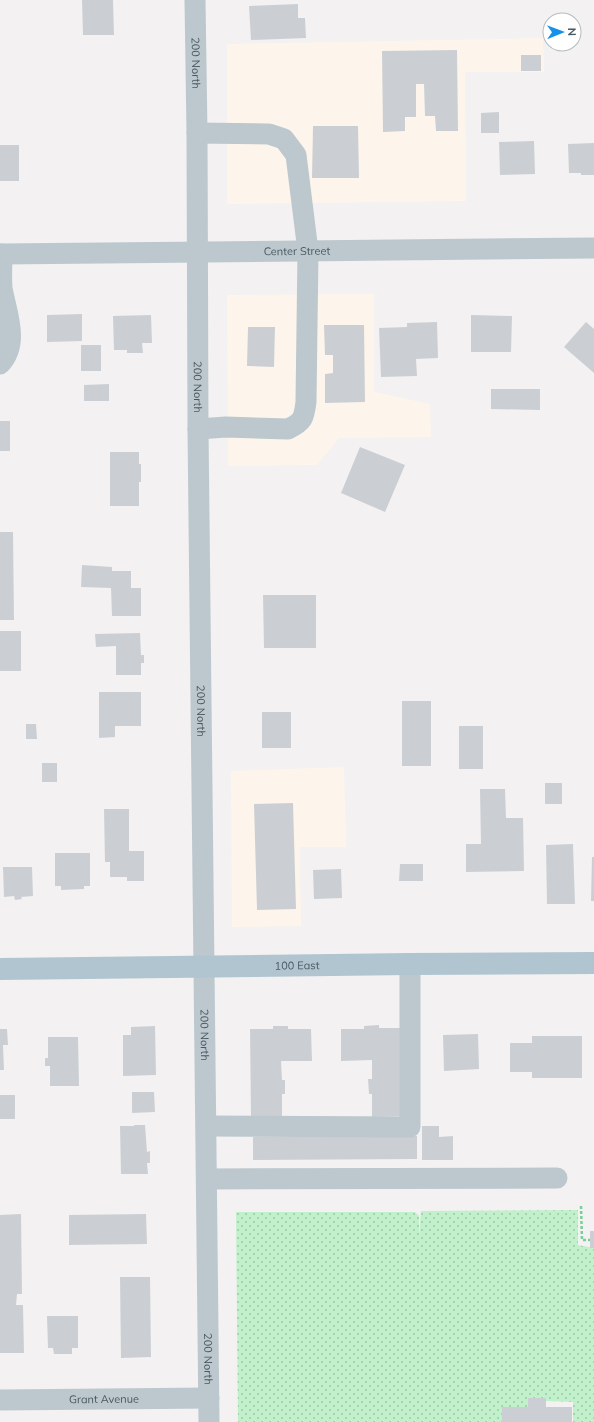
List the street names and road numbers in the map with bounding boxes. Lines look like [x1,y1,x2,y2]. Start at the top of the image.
street label: 200 North [189,37,203,89]
street label: Center Street [264,244,331,258]
street label: 200 North [191,361,205,413]
street label: 200 North [194,685,208,737]
street label: 100 East [274,958,320,973]
street label: 200 North [197,1009,212,1061]
street label: 200 North [201,1333,216,1385]
street label: Grant Avenue [69,1392,139,1406]

